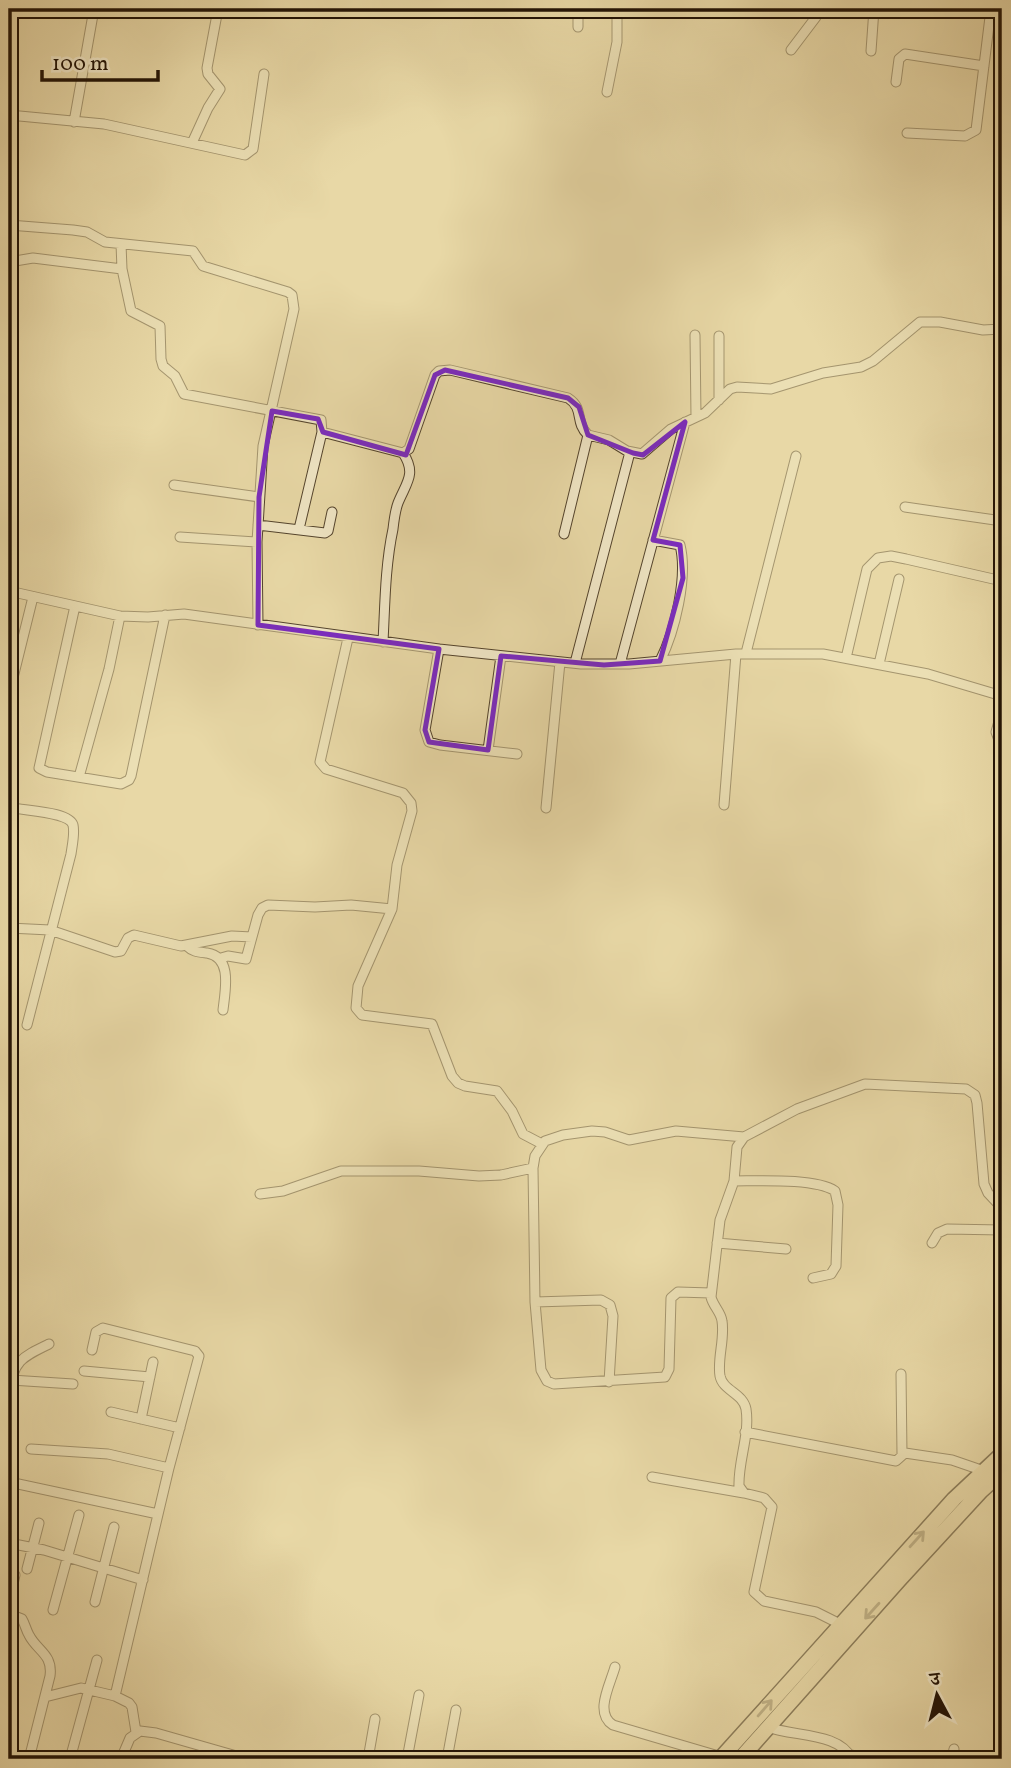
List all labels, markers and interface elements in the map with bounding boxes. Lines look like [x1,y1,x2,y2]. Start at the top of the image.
scale bar [42,38,158,82]
text: 100 m [52,50,109,79]
one-way arrow [909,1531,926,1548]
one-way arrow [864,1602,880,1620]
north arrow [902,1660,972,1730]
text: उ [927,1666,943,1694]
one-way arrow [757,1700,774,1717]

